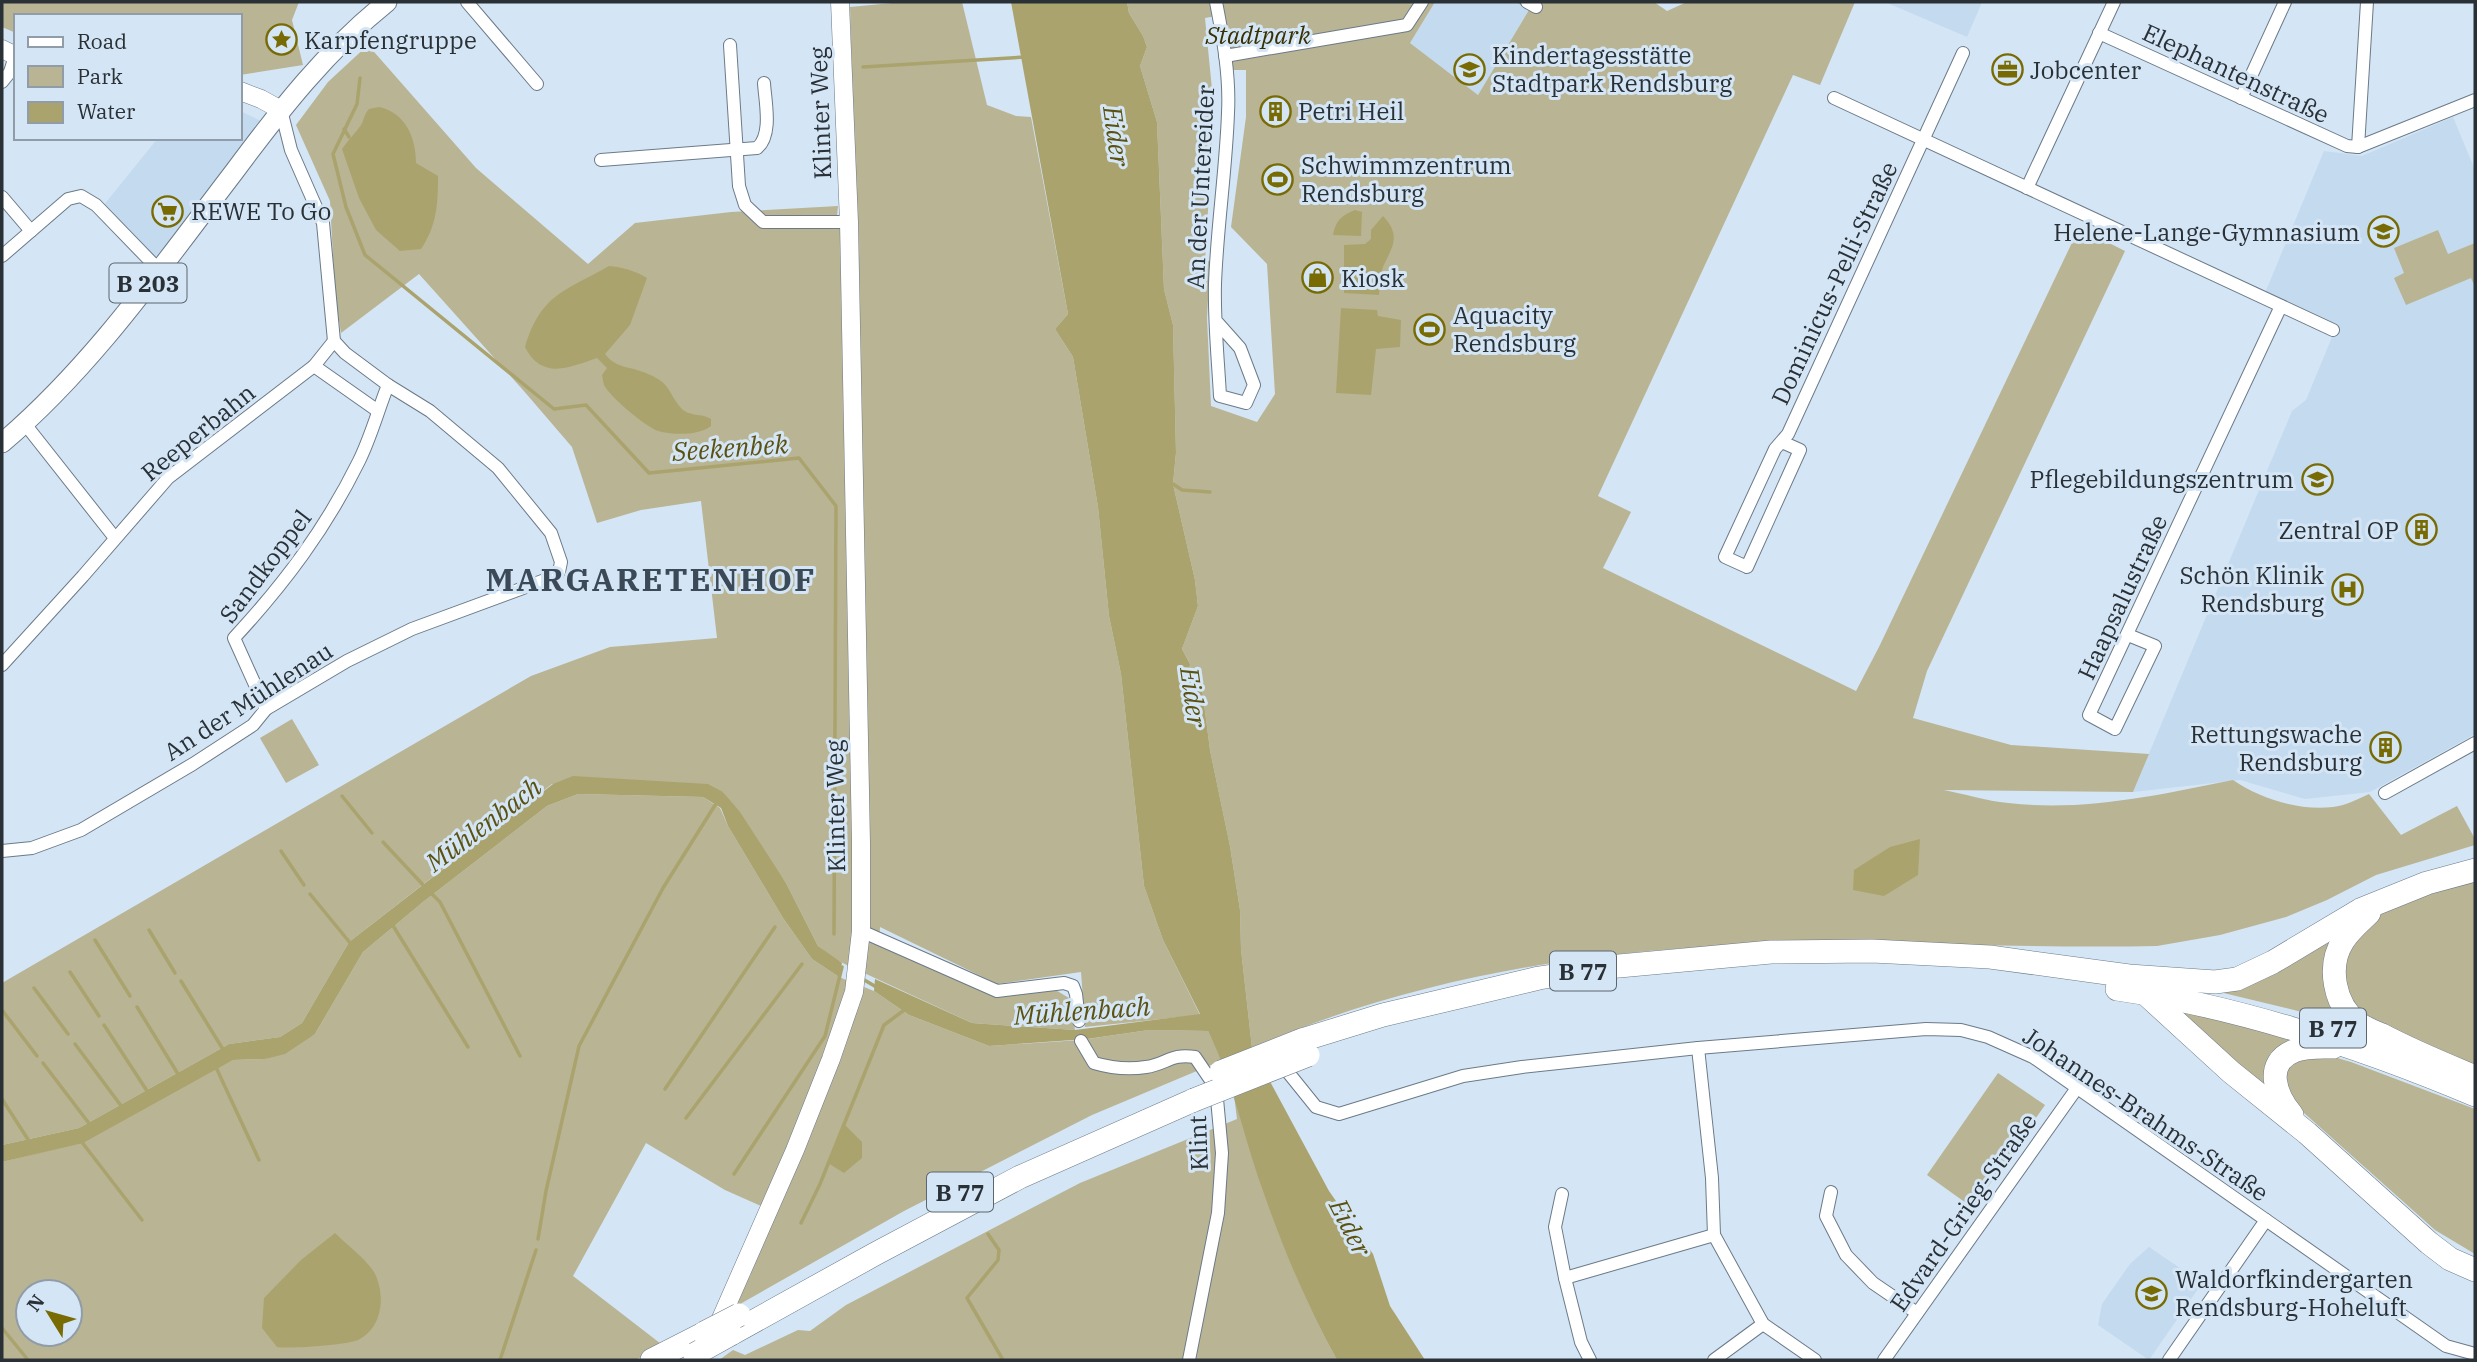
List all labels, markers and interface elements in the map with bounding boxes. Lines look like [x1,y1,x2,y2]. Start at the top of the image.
legend [14,14,242,140]
street label: Elephantenstraße [2138,16,2334,130]
park label: Stadtpark [1204,19,1311,51]
place icon: Karpfengruppe [264,23,298,57]
place label: Karpfengruppe [304,24,477,56]
text: Road [77,27,127,55]
place label: Kindertagesstätte Stadtpark Rendsburg [1492,39,1732,99]
street label: Klinter Weg [802,46,838,180]
school or university icon: Kindertagesstätte Stadtpark Rendsburg [1452,52,1486,86]
office icon: Jobcenter [1990,53,2024,87]
place label: Jobcenter [2030,54,2142,86]
text: Park [77,62,124,90]
street label: An der Untereider [1179,84,1221,290]
building icon: Petri Heil [1258,94,1292,128]
place label: Petri Heil [1298,95,1404,127]
text: Water [77,97,136,125]
water label: Eider [1096,103,1138,169]
place label: Schwimmzentrum Rendsburg [1301,149,1512,209]
street label: Dominicus-Pelli-Straße [1764,156,1904,410]
sports icon: Schwimmzentrum Rendsburg [1261,162,1295,196]
supermarket icon: REWE To Go [151,194,185,228]
place label: REWE To Go [191,195,331,227]
school or university icon: Helene-Lange-Gymnasium [2366,215,2400,249]
place label: Helene-Lange-Gymnasium [2053,216,2360,248]
shop icon: Kiosk [1301,261,1335,295]
place label: Kiosk [1341,262,1405,294]
road number: B 203 [110,264,186,302]
place label: Aquacity Rendsburg [1453,299,1576,359]
sports icon: Aquacity Rendsburg [1413,312,1447,346]
street label: Reeperbahn [134,376,262,488]
water label: Seekenbek [670,426,789,468]
school or university icon: Pflegebildungszentrum [2300,462,2334,496]
place label: Pflegebildungszentrum [2030,463,2294,495]
street label: Sandkoppel [212,503,318,629]
street label: Haapsalustraße [2070,509,2174,685]
building icon: Zentral OP [2405,513,2439,547]
place label: Zentral OP [2278,514,2399,546]
district label: MARGARETENHOF [485,558,817,600]
place label: Schön Klinik Rendsburg [2179,559,2324,619]
hospital icon: Schön Klinik Rendsburg [2330,572,2364,606]
street label: An der Mühlenau [158,634,339,768]
water label: Eider [1173,664,1215,730]
place label: Rettungswache Rendsburg [2190,718,2362,778]
building icon: Rettungswache Rendsburg [2368,731,2402,765]
street label: Klinter Weg [818,739,852,873]
water label: Mühlenbach [417,769,548,879]
road number: B 77 [1550,952,1616,990]
water label: Mühlenbach [1012,988,1152,1032]
road number: B 77 [2300,1009,2366,1048]
street label: Johannes-Brahms-Straße [2017,1020,2275,1208]
street label: Edvard-Grieg-Straße [1882,1106,2044,1318]
street label: Klint [1181,1115,1215,1171]
road number: B 77 [927,1172,993,1212]
water label: Eider [1322,1192,1380,1262]
place label: Waldorfkindergarten Rendsburg-Hoheluft [2175,1263,2413,1323]
school or university icon: Waldorfkindergarten Rendsburg-Hoheluft [2135,1276,2169,1310]
north arrow [14,1278,84,1348]
text: N [21,1290,50,1316]

